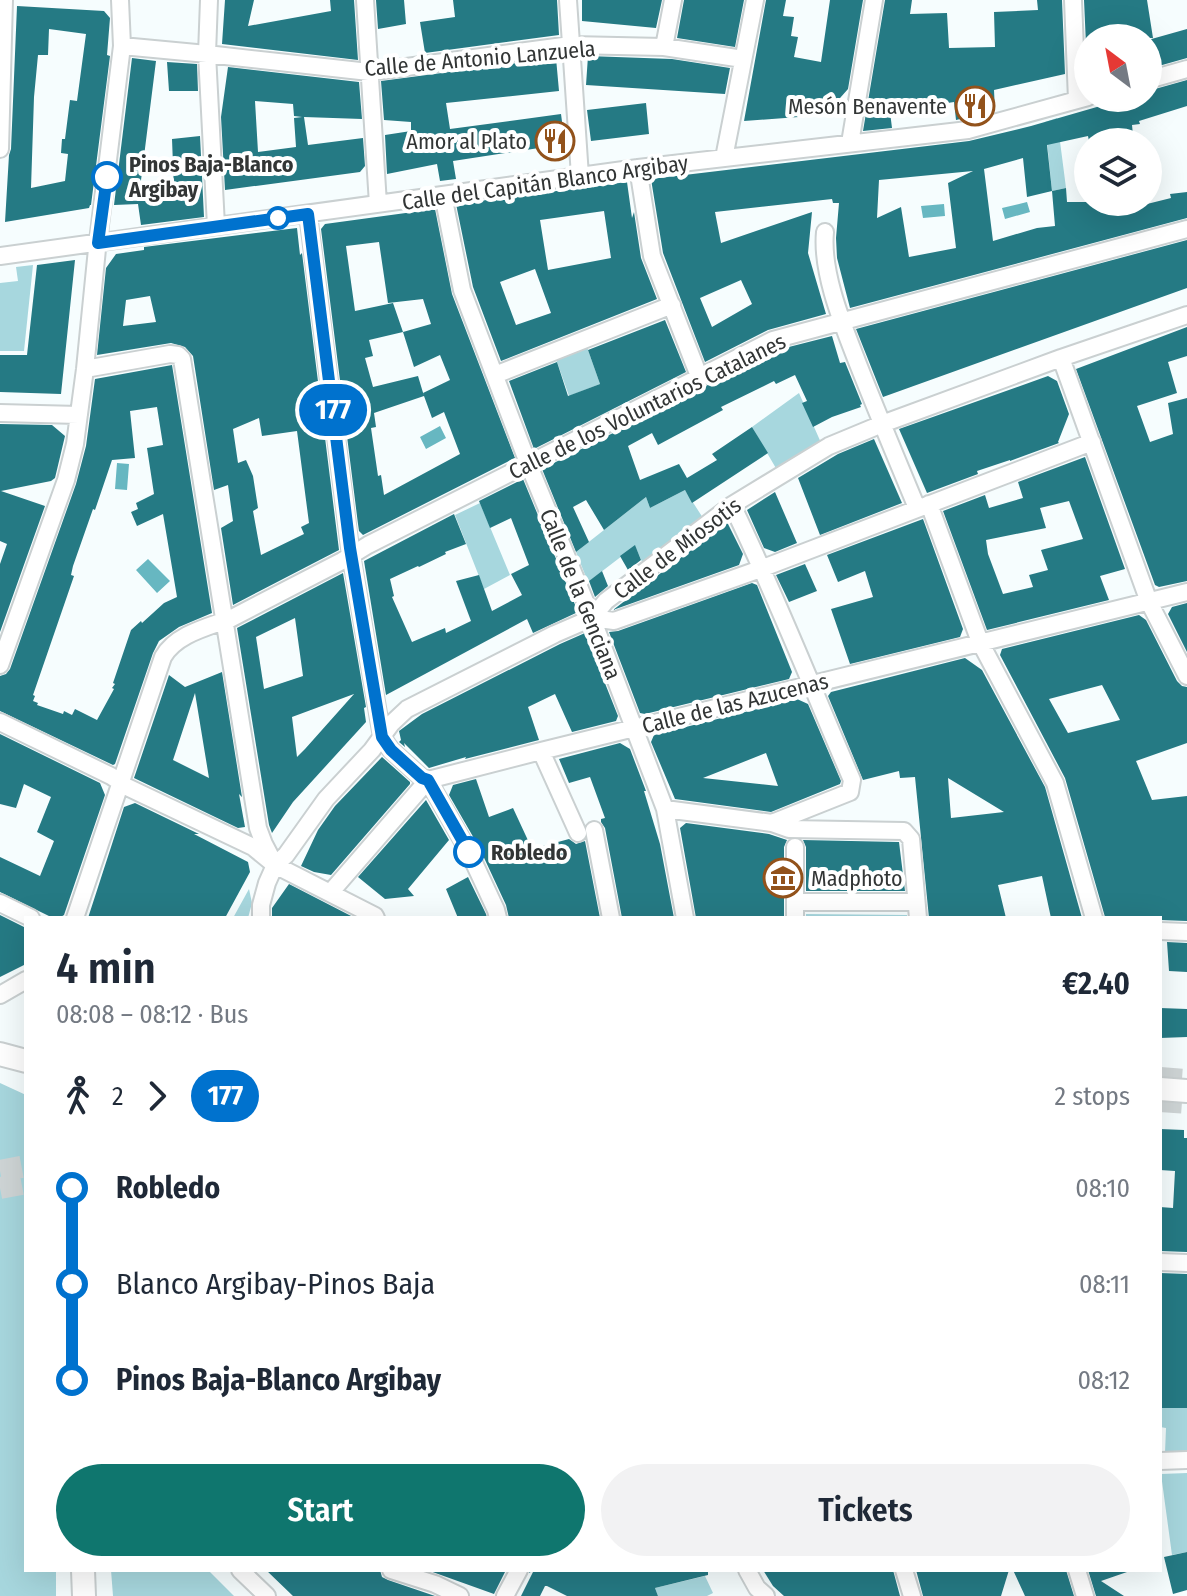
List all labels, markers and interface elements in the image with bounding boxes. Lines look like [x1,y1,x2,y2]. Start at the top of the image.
north arrow [1074,24,1162,112]
map controls [1074,24,1162,216]
street label: Calle de Antonio Lanzuela [363,35,597,82]
restaurant icon: Mesón Benavente [954,85,996,127]
place label: Mesón Benavente [788,93,947,120]
restaurant icon: Amor al Plato [534,120,576,162]
place label: Amor al Plato [406,128,527,155]
button: layers [1074,128,1162,216]
street label: Calle del Capitán Blanco Argibay [400,149,690,216]
place label: Pinos Baja-Blanco Argibay [128,151,294,203]
marker: Pinos Baja-Blanco Argibay [92,162,122,192]
unlabelled marker [267,207,289,229]
street label: Calle de los Voluntarios Catalanes [504,328,790,485]
line badge: 177 [287,384,379,436]
text: 177 [315,393,351,426]
street label: Calle de Miosotis [608,492,746,605]
street label: Calle de la Genciana [534,505,627,683]
street label: Calle de las Azucenas [639,667,831,740]
marker: Robledo [454,837,484,867]
place label: Robledo [491,839,568,866]
museum icon: Madphoto [762,857,804,899]
place label: Madphoto [811,865,903,892]
text: 4 min [56,942,156,995]
text: €2.40 [1062,966,1130,1002]
text: 08:08 – 08:12 · Bus [56,999,248,1030]
icon: walk [56,1074,100,1118]
icon: forward [135,1074,179,1118]
text: 177 [207,1079,243,1112]
text: 2 [112,1081,123,1112]
text: 2 stops [1055,1081,1130,1112]
text: Robledo [116,1170,220,1206]
text: 08:10 [1075,1173,1130,1204]
text: Blanco Argibay-Pinos Baja [116,1266,435,1302]
text: 08:11 [1079,1269,1130,1300]
text: Pinos Baja-Blanco Argibay [116,1362,441,1398]
text: 08:12 [1077,1365,1130,1396]
button: Start [56,1464,585,1556]
button: Tickets [601,1464,1130,1556]

